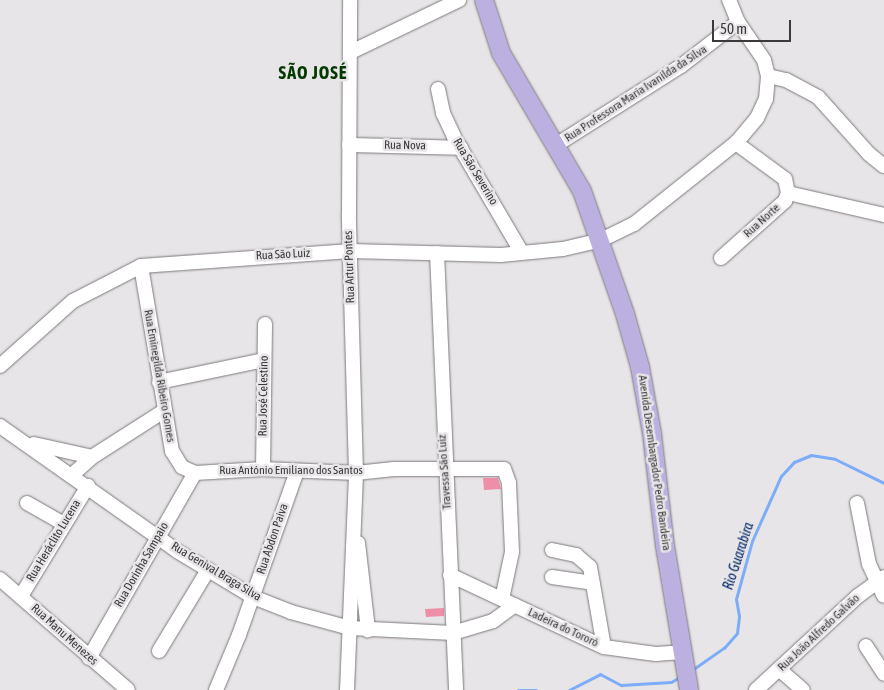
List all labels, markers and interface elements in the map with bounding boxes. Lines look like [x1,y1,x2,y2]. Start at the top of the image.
scale bar [714,10,793,42]
text: 50 m [720,20,747,37]
street label: Rua Professora Maria Ivanilda da Silva [562,43,710,145]
district label: SÃO JOSÉ [278,62,348,84]
street label: Rua São Severino [449,136,501,208]
street label: Rua Nova [384,138,426,154]
street label: Rua Norte [741,201,783,241]
street label: Rua Artur Pontes [342,230,358,304]
street label: Rua São Luiz [255,246,311,264]
street label: Rua Eminegilda Ribeiro Gomes [140,309,178,443]
street label: Rua José Celestino [256,355,272,437]
street label: Avenida Desembargador Pedro Bandeira [635,374,673,552]
street label: Travessa São Luiz [435,434,455,510]
street label: Rua António Emiliano dos Santos [219,464,363,478]
street label: Rua Heráclito Lucena [24,497,84,585]
street label: Rua Abdon Paiva [254,502,292,576]
street label: Rua Dorinha Sampaio [112,520,172,610]
water label: Rio Guarabira [719,520,757,592]
street label: Rua Genival Braga Silva [168,539,264,605]
street label: Rua João Alfredo Galvão [775,591,863,675]
street label: Rua Manu Menezes [28,601,100,669]
street label: Ladeira do Tororó [525,605,601,651]

